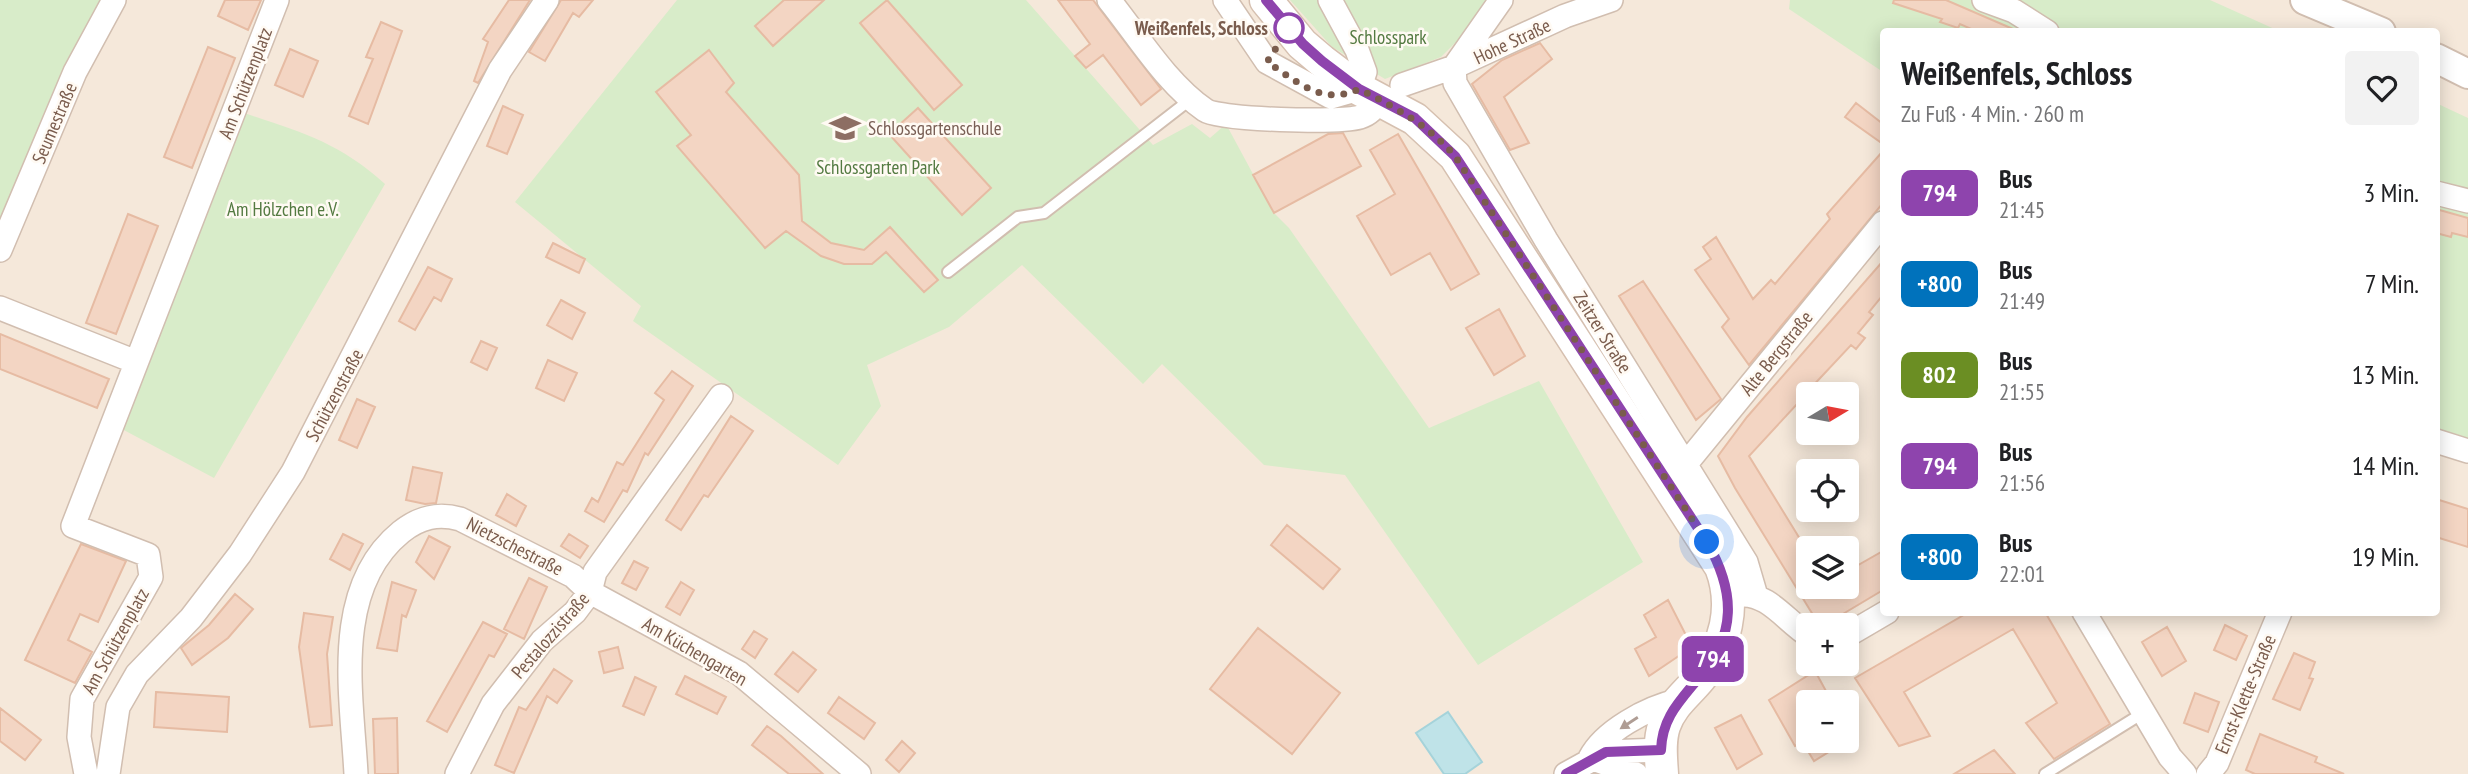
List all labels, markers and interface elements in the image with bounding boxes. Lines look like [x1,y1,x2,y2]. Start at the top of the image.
marker: Weißenfels, Schloss [1274,13,1304,43]
street label: Hohe Straße [1470,13,1554,69]
place label: Weißenfels, Schloss [1134,16,1268,40]
street label: Am Schützenplatz [213,24,277,142]
park label: Schlosspark [1349,25,1427,49]
text: Weißenfels, Schloss [1901,51,2132,94]
button: heart [2345,51,2419,125]
street label: Seumestraße [26,79,82,167]
text: Zu Fuß · 4 Min. · 260 m [1901,99,2084,128]
school or university icon: Schlossgartenschule [828,111,862,145]
place label: Schlossgartenschule [868,116,1002,140]
park label: Schlossgarten Park [816,155,940,179]
text: Bus [1999,162,2032,195]
text: 3 Min. [2364,176,2419,209]
text: 794 [1922,177,1957,208]
text: 21:45 [1999,195,2045,224]
park label: Am Hölzchen e.V. [227,197,339,221]
text: Bus [1999,253,2032,286]
text: 7 Min. [2365,267,2419,300]
text: +800 [1917,268,1962,299]
text: 21:49 [1999,286,2045,315]
street label: Zeitzer Straße [1569,287,1638,377]
street label: Alte Bergstraße [1735,306,1818,400]
text: Bus [1999,344,2032,377]
street label: Schützenstraße [300,345,368,445]
text: 13 Min. [2352,358,2419,391]
text: 802 [1922,359,1957,390]
text: 21:55 [1999,377,2045,406]
north arrow [1796,382,1858,444]
map controls [1796,382,1859,753]
text: Bus [1999,435,2032,468]
text: 14 Min. [2352,449,2419,482]
text: 794 [1922,450,1957,481]
button: locate [1796,459,1859,522]
text: 21:56 [1999,468,2045,497]
street label: Nietzschestraße [463,511,567,581]
your location [1689,524,1724,559]
text: Bus [1999,526,2032,559]
button: layers [1796,536,1859,599]
text: 19 Min. [2352,540,2419,573]
text: +800 [1917,541,1962,572]
text: 22:01 [1999,559,2045,588]
street label: Am Schützenplatz [76,584,154,698]
street label: Pestalozzistraße [506,587,594,683]
street label: Am Küchengarten [638,611,752,691]
button: + [1796,613,1859,676]
street label: Ernst-Klette-Straße [2209,631,2281,757]
line badge: 794 [1673,636,1753,682]
text: 794 [1696,643,1730,674]
button: − [1796,690,1859,753]
one-way arrow [1619,717,1639,730]

